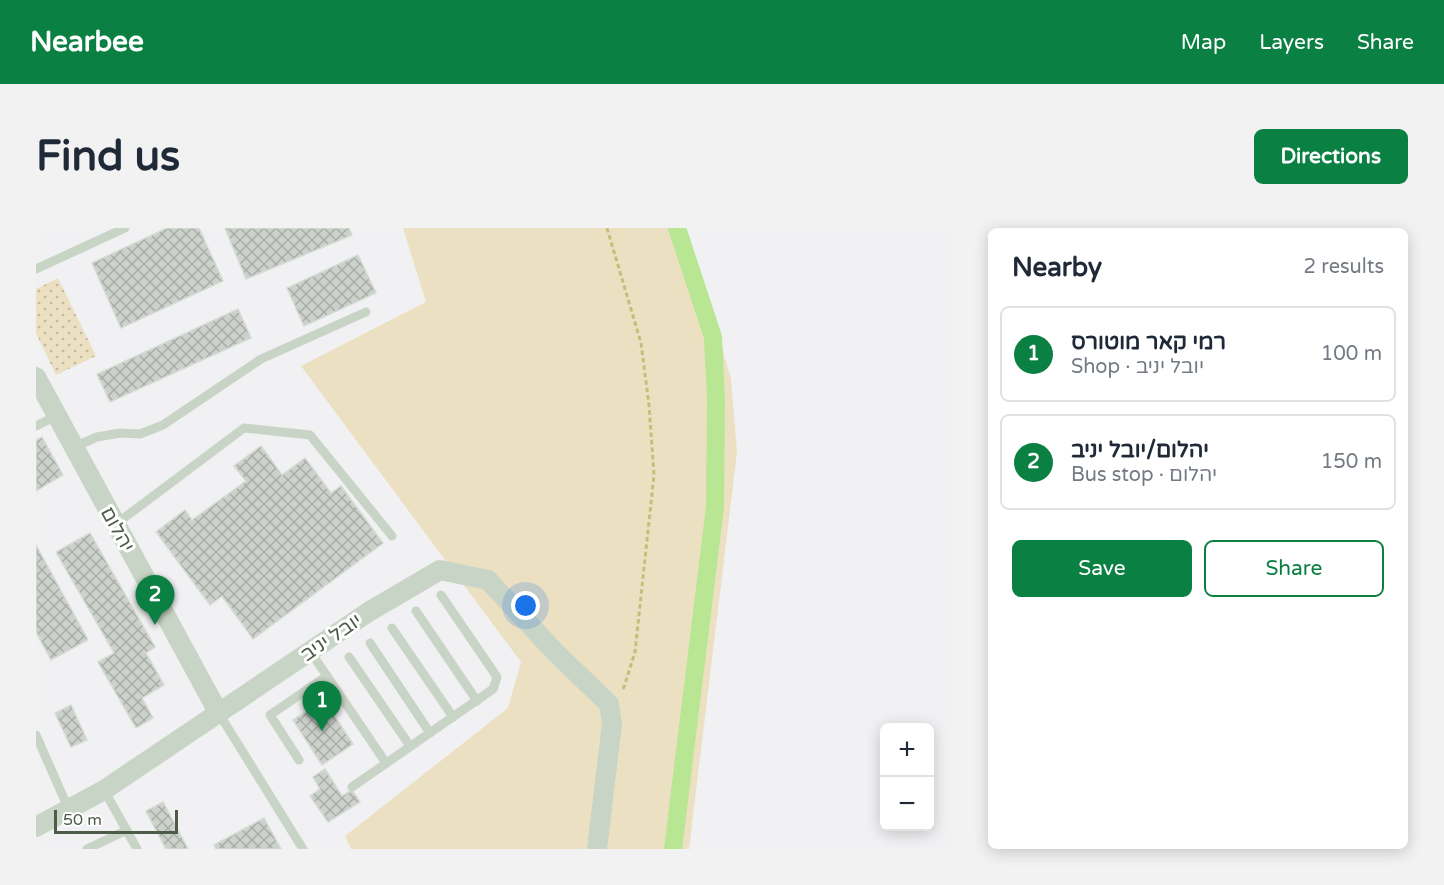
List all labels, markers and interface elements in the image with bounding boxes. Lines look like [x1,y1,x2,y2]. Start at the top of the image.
text: Nearbee [30,25,144,59]
text: Map [1181,30,1226,55]
text: Layers [1259,30,1324,55]
text: Share [1357,30,1414,55]
button: Directions [1254,129,1408,184]
text: Find us [36,131,180,182]
text: Nearby [1012,252,1102,283]
text: 2 results [1304,255,1384,279]
text: רמי קאר מוטורס [1071,329,1226,355]
text: 1 [1027,342,1040,366]
text: 100 m [1321,342,1382,366]
text: Shop · יובל יניב [1071,355,1204,379]
text: יהלום/יובל יניב [1071,437,1209,463]
text: 2 [1027,450,1040,474]
text: 150 m [1321,450,1382,474]
text: Bus stop · יהלום [1071,463,1217,487]
street label: יהלום [95,503,139,556]
button: Save [1012,540,1192,597]
button: Share [1204,540,1384,597]
pin: 2 [136,576,174,625]
your location [511,591,540,620]
street label: יובל יניב [297,609,367,667]
pin: 1 [302,682,342,731]
map controls [880,723,934,831]
button: + [880,723,934,777]
button: − [880,777,934,831]
scale bar [54,807,178,834]
text: 50 m [63,810,102,830]

